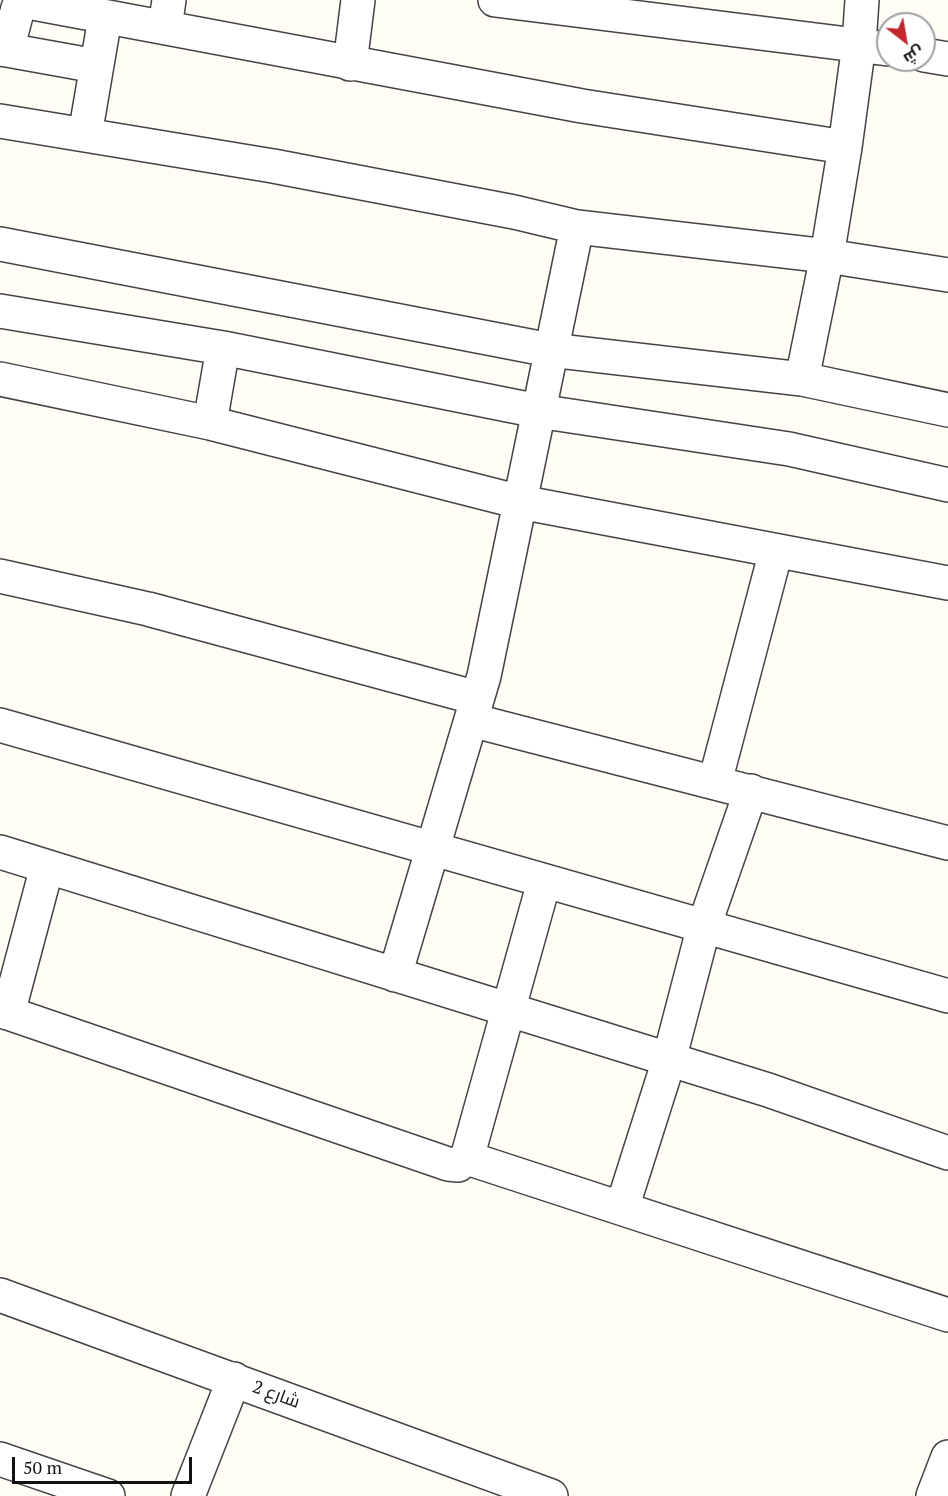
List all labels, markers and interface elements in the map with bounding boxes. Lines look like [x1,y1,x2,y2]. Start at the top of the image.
north arrow [876,12,936,72]
text: ش [900,41,929,70]
street label: شارع 2 [249,1377,303,1413]
scale bar [15,1445,195,1483]
text: 50 m [23,1455,62,1479]

